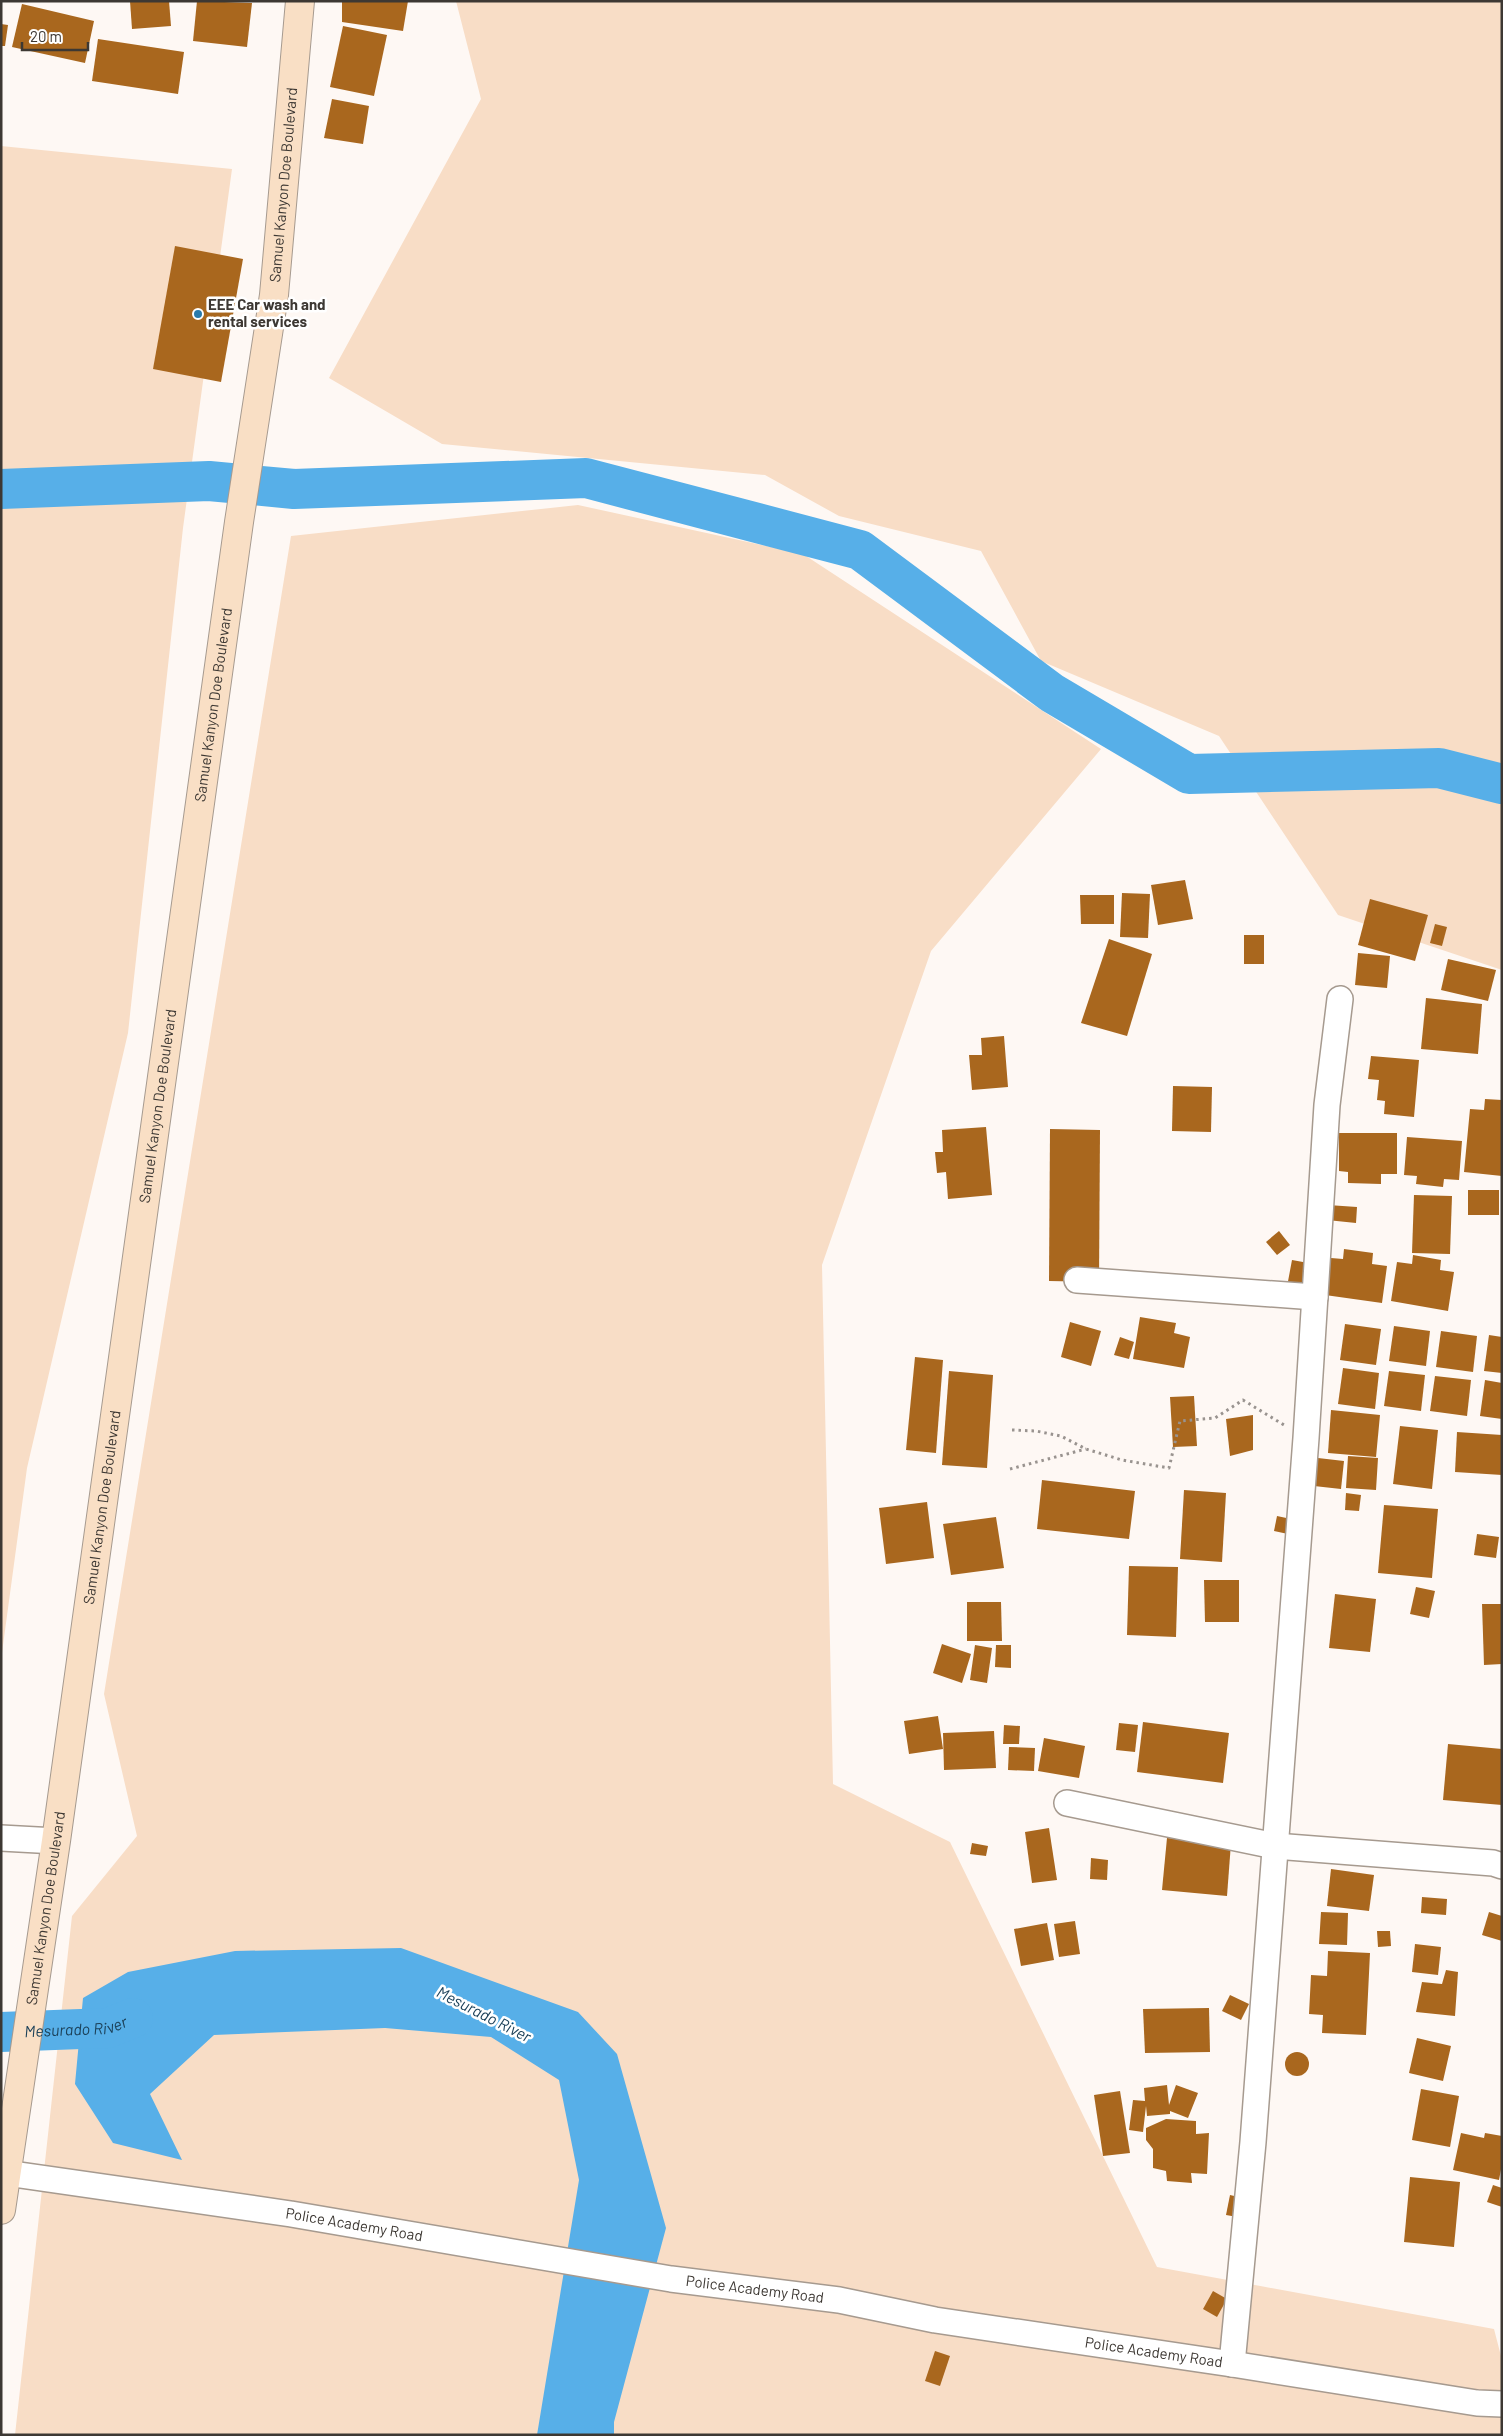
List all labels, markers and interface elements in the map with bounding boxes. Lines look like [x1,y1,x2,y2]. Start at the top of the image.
scale bar [22,20,89,52]
text: 20 m [30,27,62,45]
street label: Samuel Kanyon Doe Boulevard [265,86,300,283]
place label: EEE Car wash and rental services [208,295,326,330]
marker: EEE Car wash and rental services [192,308,204,320]
street label: Samuel Kanyon Doe Boulevard [190,607,235,803]
street label: Samuel Kanyon Doe Boulevard [135,1008,179,1204]
street label: Samuel Kanyon Doe Boulevard [79,1409,124,1605]
street label: Samuel Kanyon Doe Boulevard [22,1810,68,2006]
water label: Mesurado River [434,1982,536,2046]
water label: Mesurado River [24,2011,131,2040]
street label: Police Academy Road [285,2203,424,2244]
street label: Police Academy Road [685,2271,825,2306]
street label: Police Academy Road [1084,2332,1224,2371]

